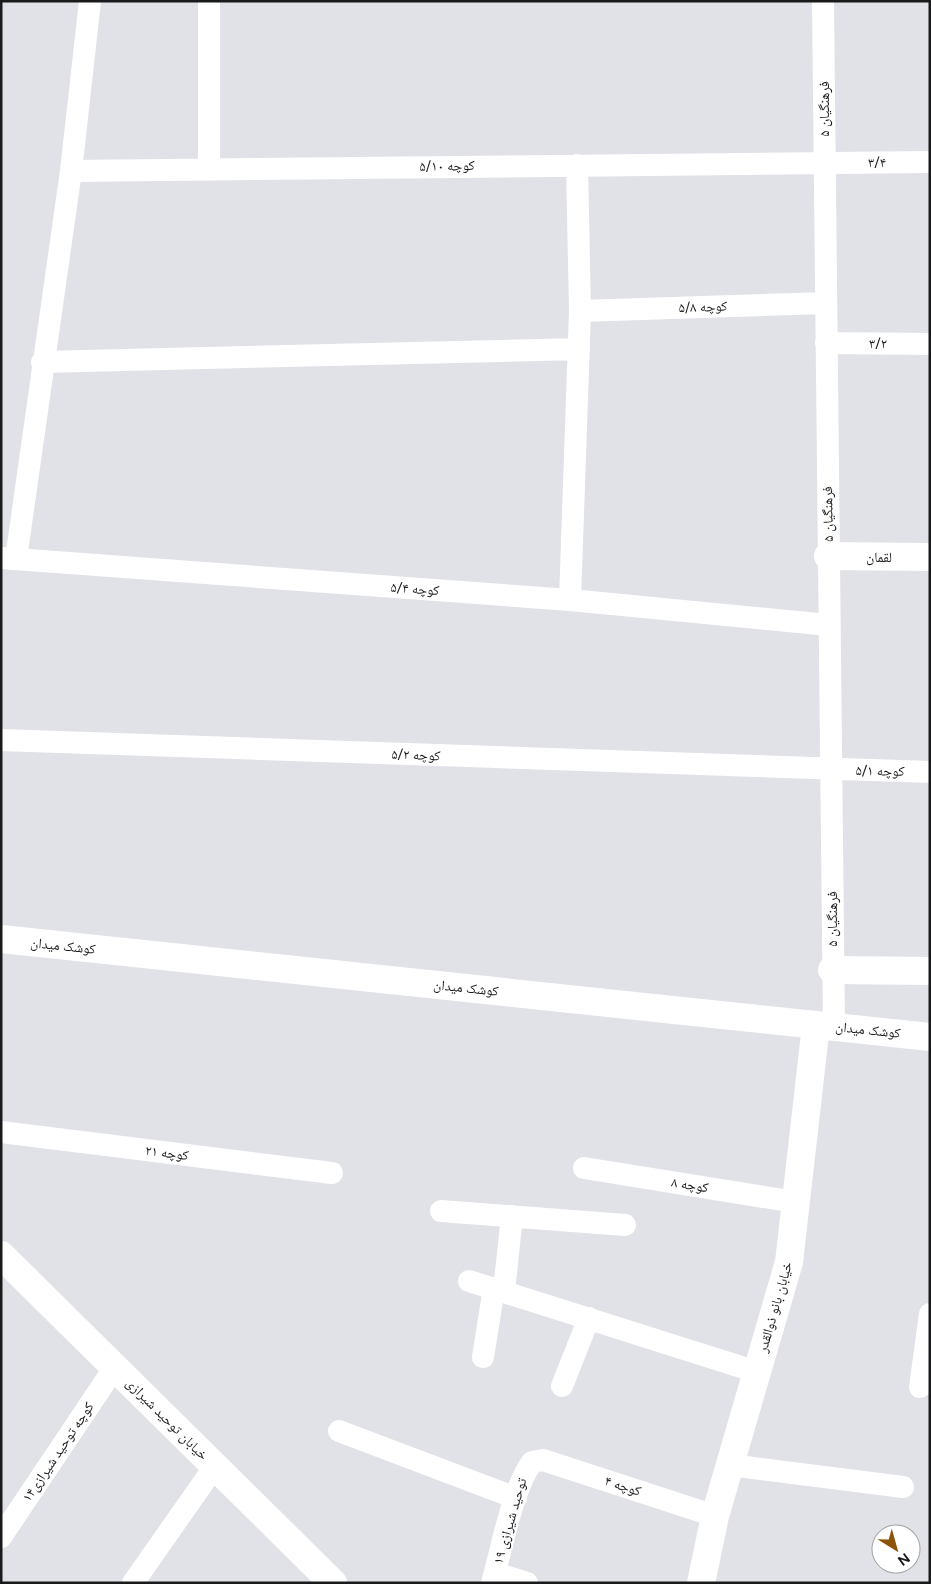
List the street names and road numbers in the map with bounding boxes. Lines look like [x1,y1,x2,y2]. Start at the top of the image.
street label: فرهنگیان ۵ [816,81,833,137]
street label: ۳/۴ [868,154,886,171]
street label: کوچه ۵/۱۰ [419,157,475,175]
street label: کوچه ۵/۸ [678,298,728,316]
street label: ۳/۲ [869,335,887,352]
street label: فرهنگیان ۵ [819,486,837,542]
street label: لقمان [866,549,892,566]
street label: کوچه ۵/۴ [390,579,440,599]
street label: کوچه ۵/۲ [391,746,441,764]
street label: کوچه ۵/۱ [855,762,905,780]
street label: فرهنگیان ۵ [824,891,841,947]
street label: کوشک میدان [30,934,97,958]
street label: کوشک میدان [433,976,500,1000]
street label: کوشک میدان [835,1018,902,1042]
street label: کوچه ۲۱ [144,1142,190,1164]
street label: کوچه ۸ [670,1174,710,1196]
street label: خیابان بانو ذوالقدر [754,1259,796,1355]
street label: خیابان توحید شیرازی [122,1374,212,1464]
street label: کوچه توحید شیرازی۱۴ [18,1399,98,1505]
street label: کوچه ۴ [603,1472,644,1500]
street label: توحید شیرازی ۱۹ [490,1476,530,1566]

